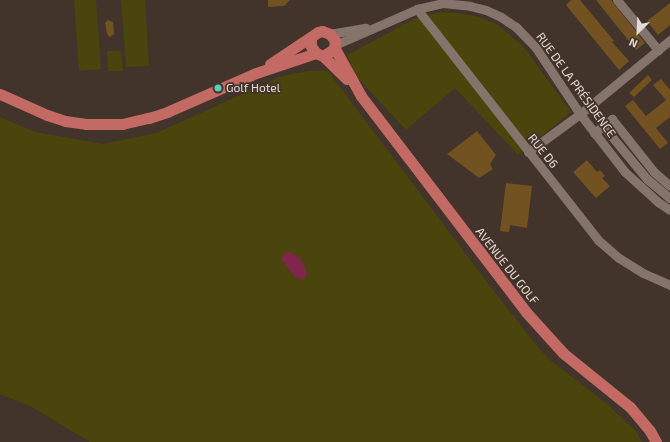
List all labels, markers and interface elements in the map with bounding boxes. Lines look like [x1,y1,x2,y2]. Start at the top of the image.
north arrow [618,12,658,52]
street label: RUE DE LA PRÉSIDENCE [533,30,619,140]
text: N [627,36,639,51]
place label: Golf Hotel [226,81,281,95]
marker: Golf Hotel [213,83,223,93]
street label: RUE D6 [525,131,561,171]
street label: AVENUE DU GOLF [472,225,542,307]

